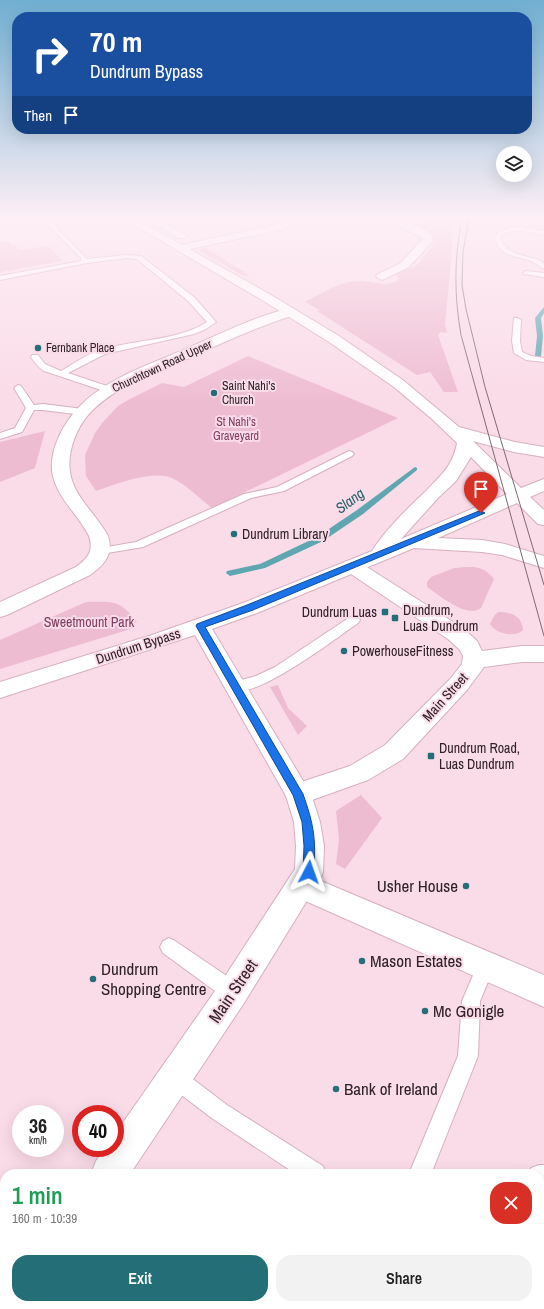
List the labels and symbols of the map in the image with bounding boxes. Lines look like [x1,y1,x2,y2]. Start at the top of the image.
street label: Churchtown Road Upper [110,336,215,396]
place label: Fernbank Place [46,340,114,356]
marker: Fernbank Place [33,343,43,353]
place label: Saint Nahi's Church [222,378,275,408]
marker: Saint Nahi's Church [209,388,219,398]
park label: St Nahi's Graveyard [213,414,259,444]
pin [464,472,498,513]
water label: Slang [331,483,369,518]
place label: Dundrum Library [242,525,328,543]
marker: Dundrum Library [229,529,239,539]
place label: Dundrum, Luas Dundrum [403,601,478,635]
place label: Dundrum Luas [302,603,377,621]
marker: Dundrum Luas [380,607,390,617]
park label: Sweetmount Park [44,613,135,631]
marker: Dundrum, Luas Dundrum [390,613,400,623]
street label: Dundrum Bypass [93,624,183,668]
place label: PowerhouseFitness [352,642,454,660]
marker: PowerhouseFitness [339,646,349,656]
street label: Main Street [418,669,472,725]
place label: Dundrum Road, Luas Dundrum [439,739,520,773]
marker: Dundrum Road, Luas Dundrum [426,751,436,761]
position arrow [288,851,330,893]
place label: Usher House [377,874,458,897]
marker: Usher House [461,881,471,891]
place label: Mason Estates [370,949,462,972]
street label: Main Street [203,954,262,1027]
marker: Mason Estates [357,956,367,966]
place label: Dundrum Shopping Centre [101,957,207,1000]
marker: Dundrum Shopping Centre [88,974,98,984]
place label: Mc Gonigle [433,999,505,1022]
marker: Mc Gonigle [420,1006,430,1016]
place label: Bank of Ireland [344,1077,438,1100]
marker: Bank of Ireland [331,1084,341,1094]
speed limit sign: 40 [72,1105,124,1157]

